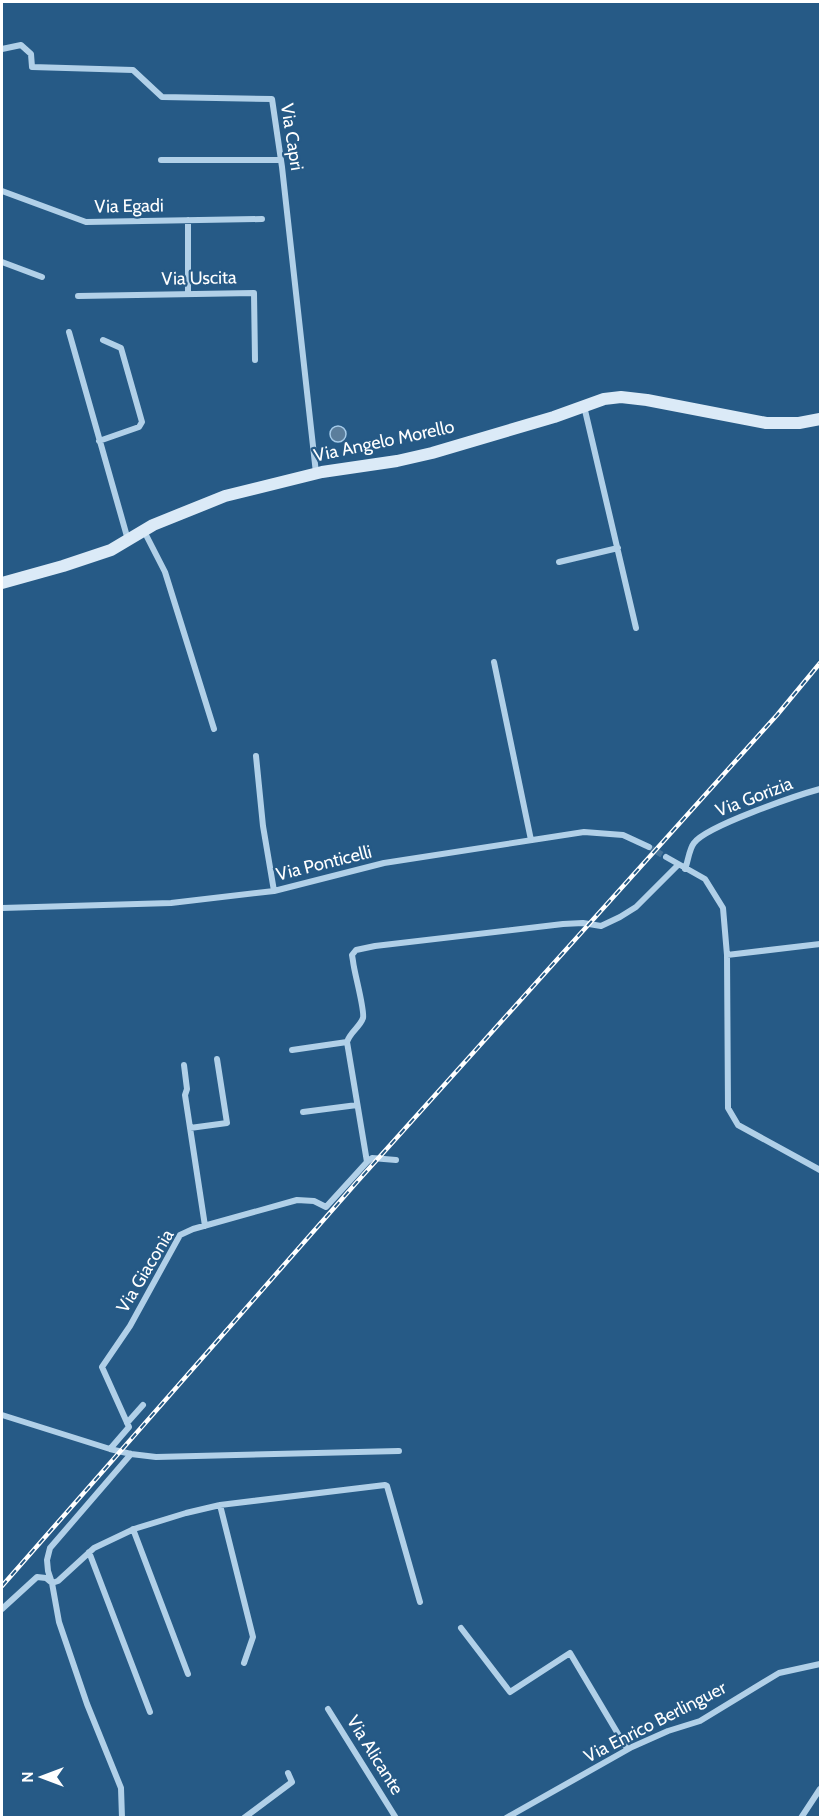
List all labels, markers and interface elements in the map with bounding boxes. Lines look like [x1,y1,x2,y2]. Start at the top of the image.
street label: Via Capri [276,102,308,172]
street label: Via Egadi [94,194,164,218]
street label: Via Uscita [161,266,237,290]
street label: Via Angelo Morello [312,415,456,467]
street label: Via Gorizia [712,772,796,822]
street label: Via Ponticelli [274,841,374,885]
street label: Via Giaconia [112,1225,179,1317]
street label: Via Enrico Berlinguer [580,1676,730,1767]
street label: Via Alicante [342,1711,408,1799]
north arrow [12,1747,72,1807]
text: N [18,1771,37,1783]

